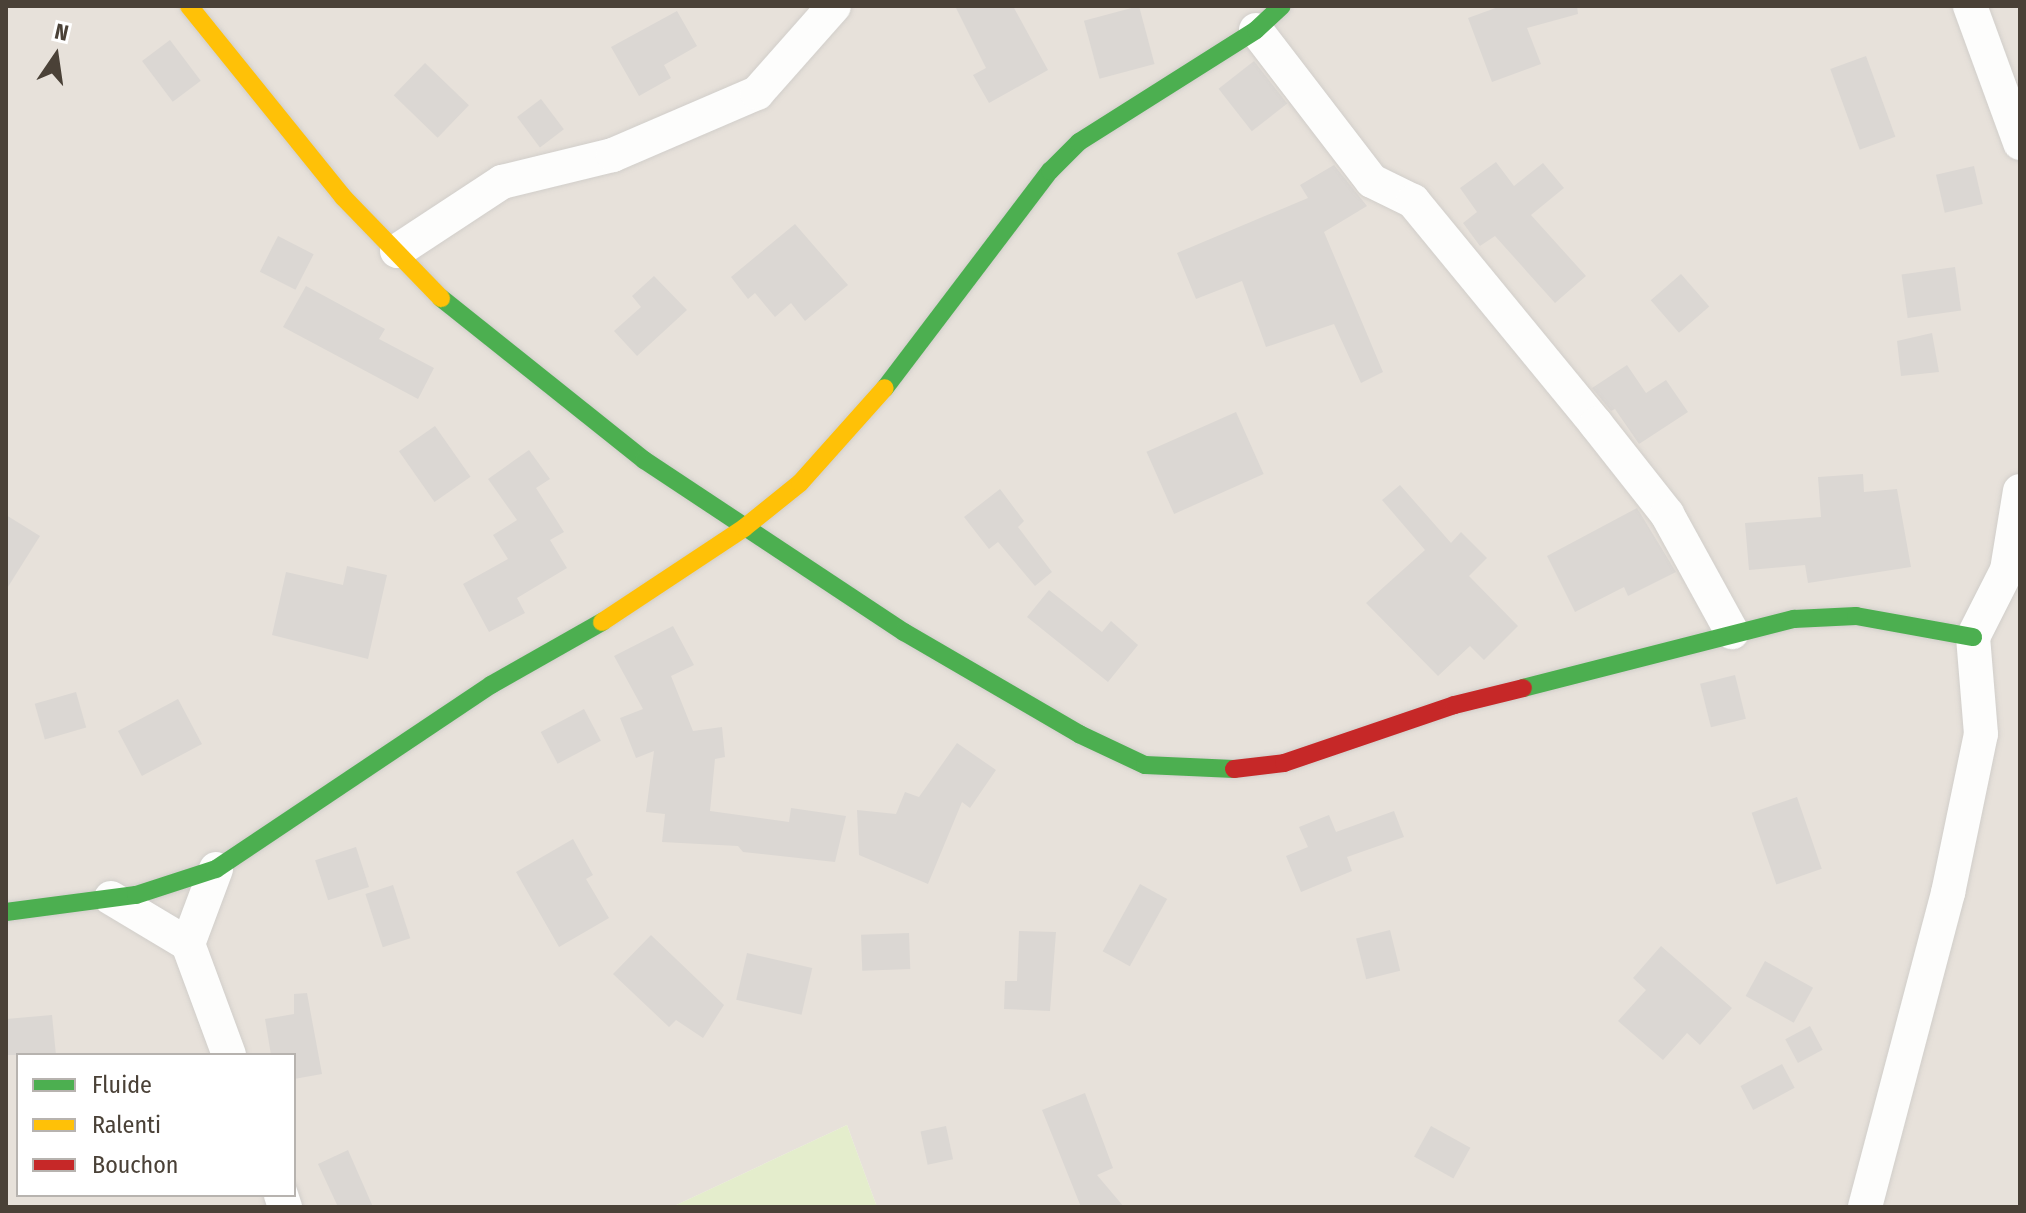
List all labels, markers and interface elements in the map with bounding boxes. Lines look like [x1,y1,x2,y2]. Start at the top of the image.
north arrow [16,16,96,96]
text: N [52,17,71,47]
legend [16,1053,296,1197]
text: Fluide [92,1071,152,1099]
text: Ralenti [92,1111,161,1139]
text: Bouchon [92,1151,179,1179]

